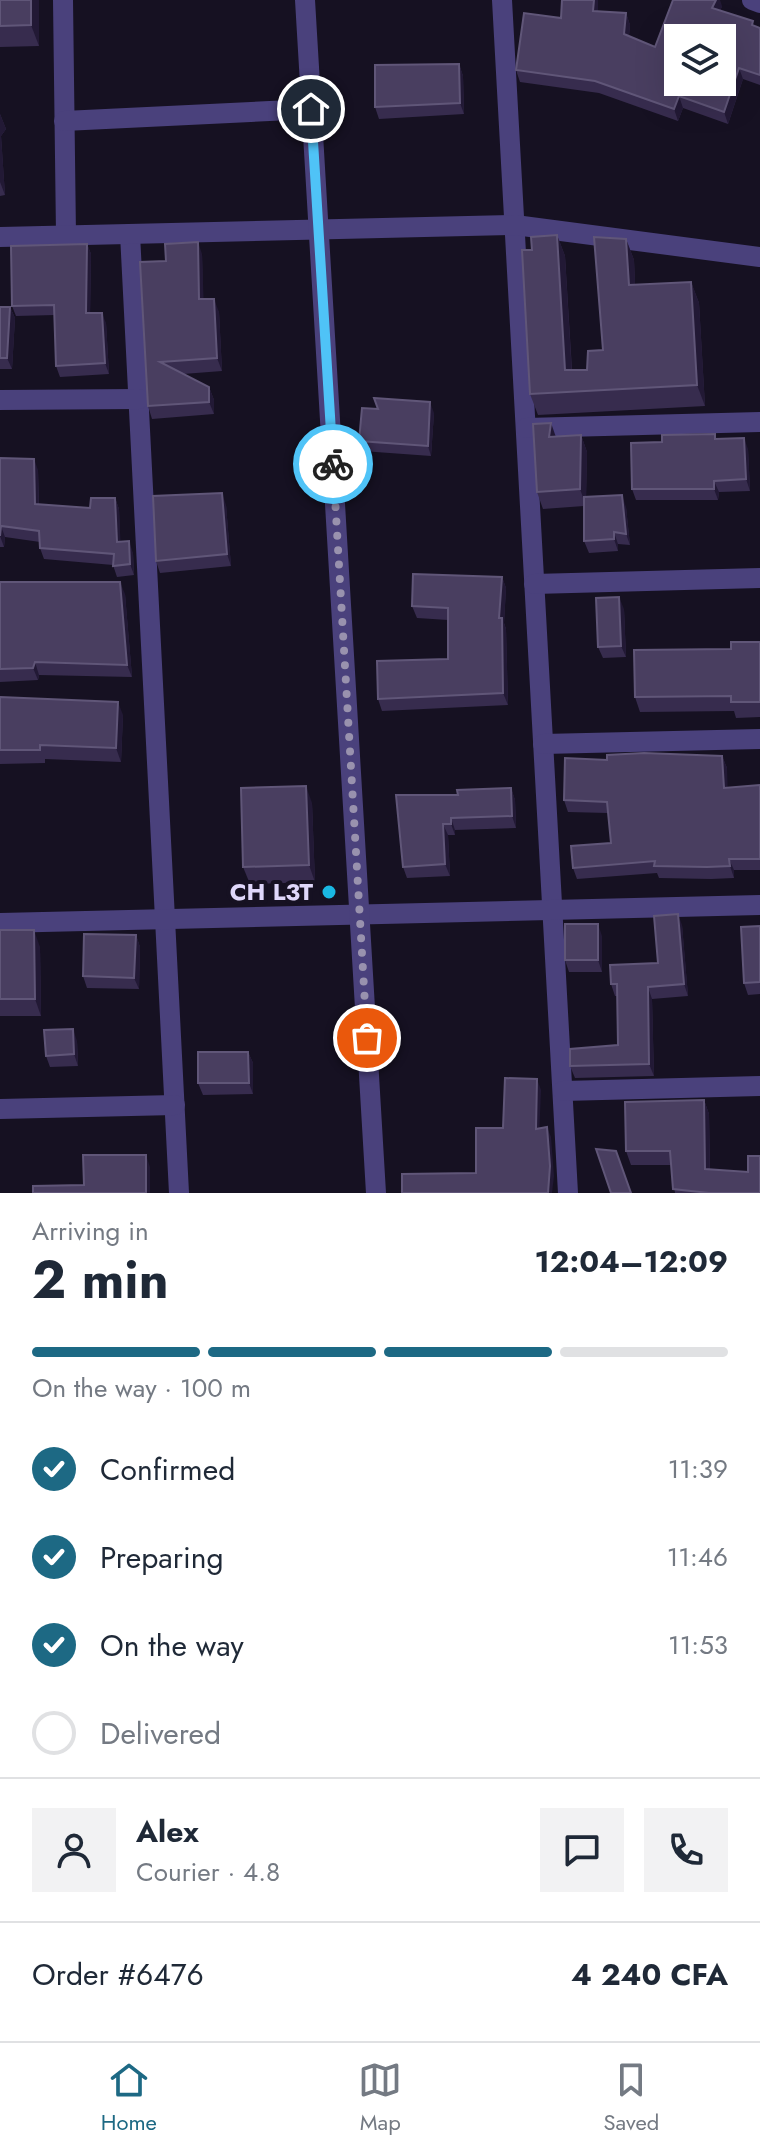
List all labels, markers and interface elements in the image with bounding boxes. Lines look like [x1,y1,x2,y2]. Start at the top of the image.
map controls [664,24,736,96]
button: layers [664,24,736,96]
pin [277,75,345,143]
icon: home [289,87,333,131]
courier [293,424,373,504]
icon: bike [311,442,355,486]
place label: CH L3T [230,874,314,909]
marker: CH L3T [320,883,338,901]
pin [333,1004,401,1072]
icon: bag [345,1016,389,1060]
text: Arriving in [32,1212,149,1250]
text: 12:04–12:09 [535,1240,728,1283]
text: 2 min [32,1242,169,1318]
text: On the way · 100 m [32,1369,251,1407]
icon: check [32,1447,76,1491]
text: Confirmed [100,1448,235,1491]
text: 11:39 [668,1450,728,1488]
icon: check [32,1535,76,1579]
text: Preparing [100,1536,224,1579]
text: 11:46 [667,1538,728,1576]
icon: check [32,1623,76,1667]
text: On the way [100,1624,244,1667]
text: 11:53 [668,1626,728,1664]
text: Delivered [100,1712,221,1755]
button: person [32,1808,116,1892]
button: chat [540,1808,624,1892]
button: phone [644,1808,728,1892]
text: Alex [136,1810,199,1853]
text: Courier · 4.8 [136,1853,280,1891]
text: Order #6476 [32,1953,204,1996]
text: 4 240 CFA [571,1953,728,1996]
tab: Home [101,2058,157,2138]
tab: Map [358,2058,402,2138]
tab: Saved [604,2058,659,2138]

